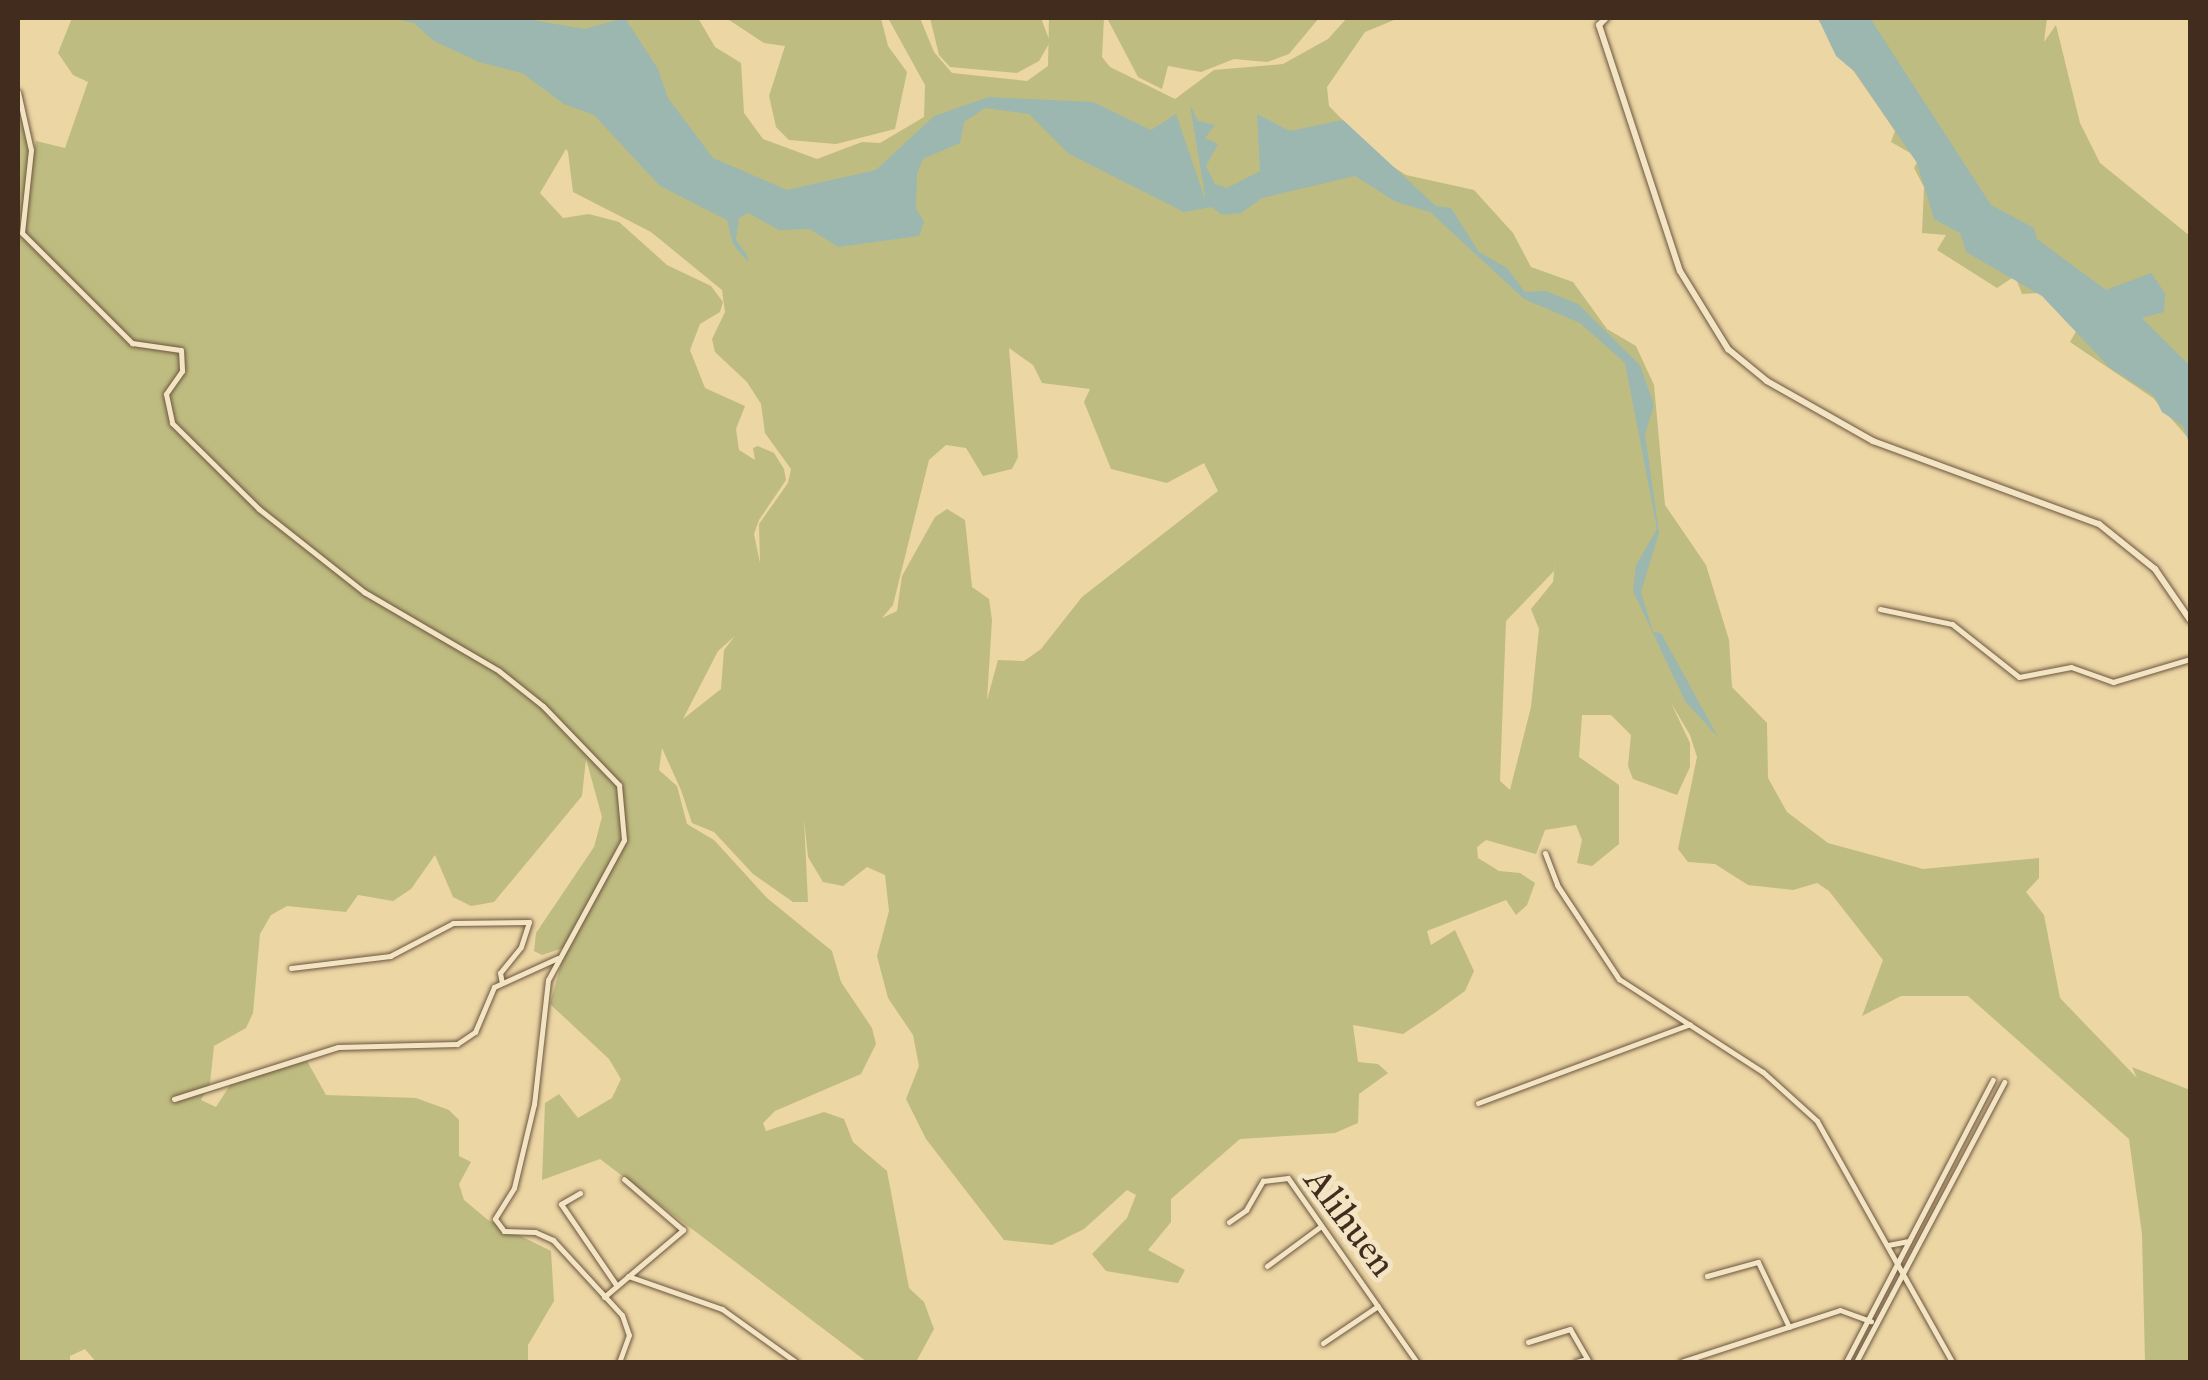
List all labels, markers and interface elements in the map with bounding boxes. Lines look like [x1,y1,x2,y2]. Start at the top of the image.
street label: Alihuen [1295,1159,1405,1285]

